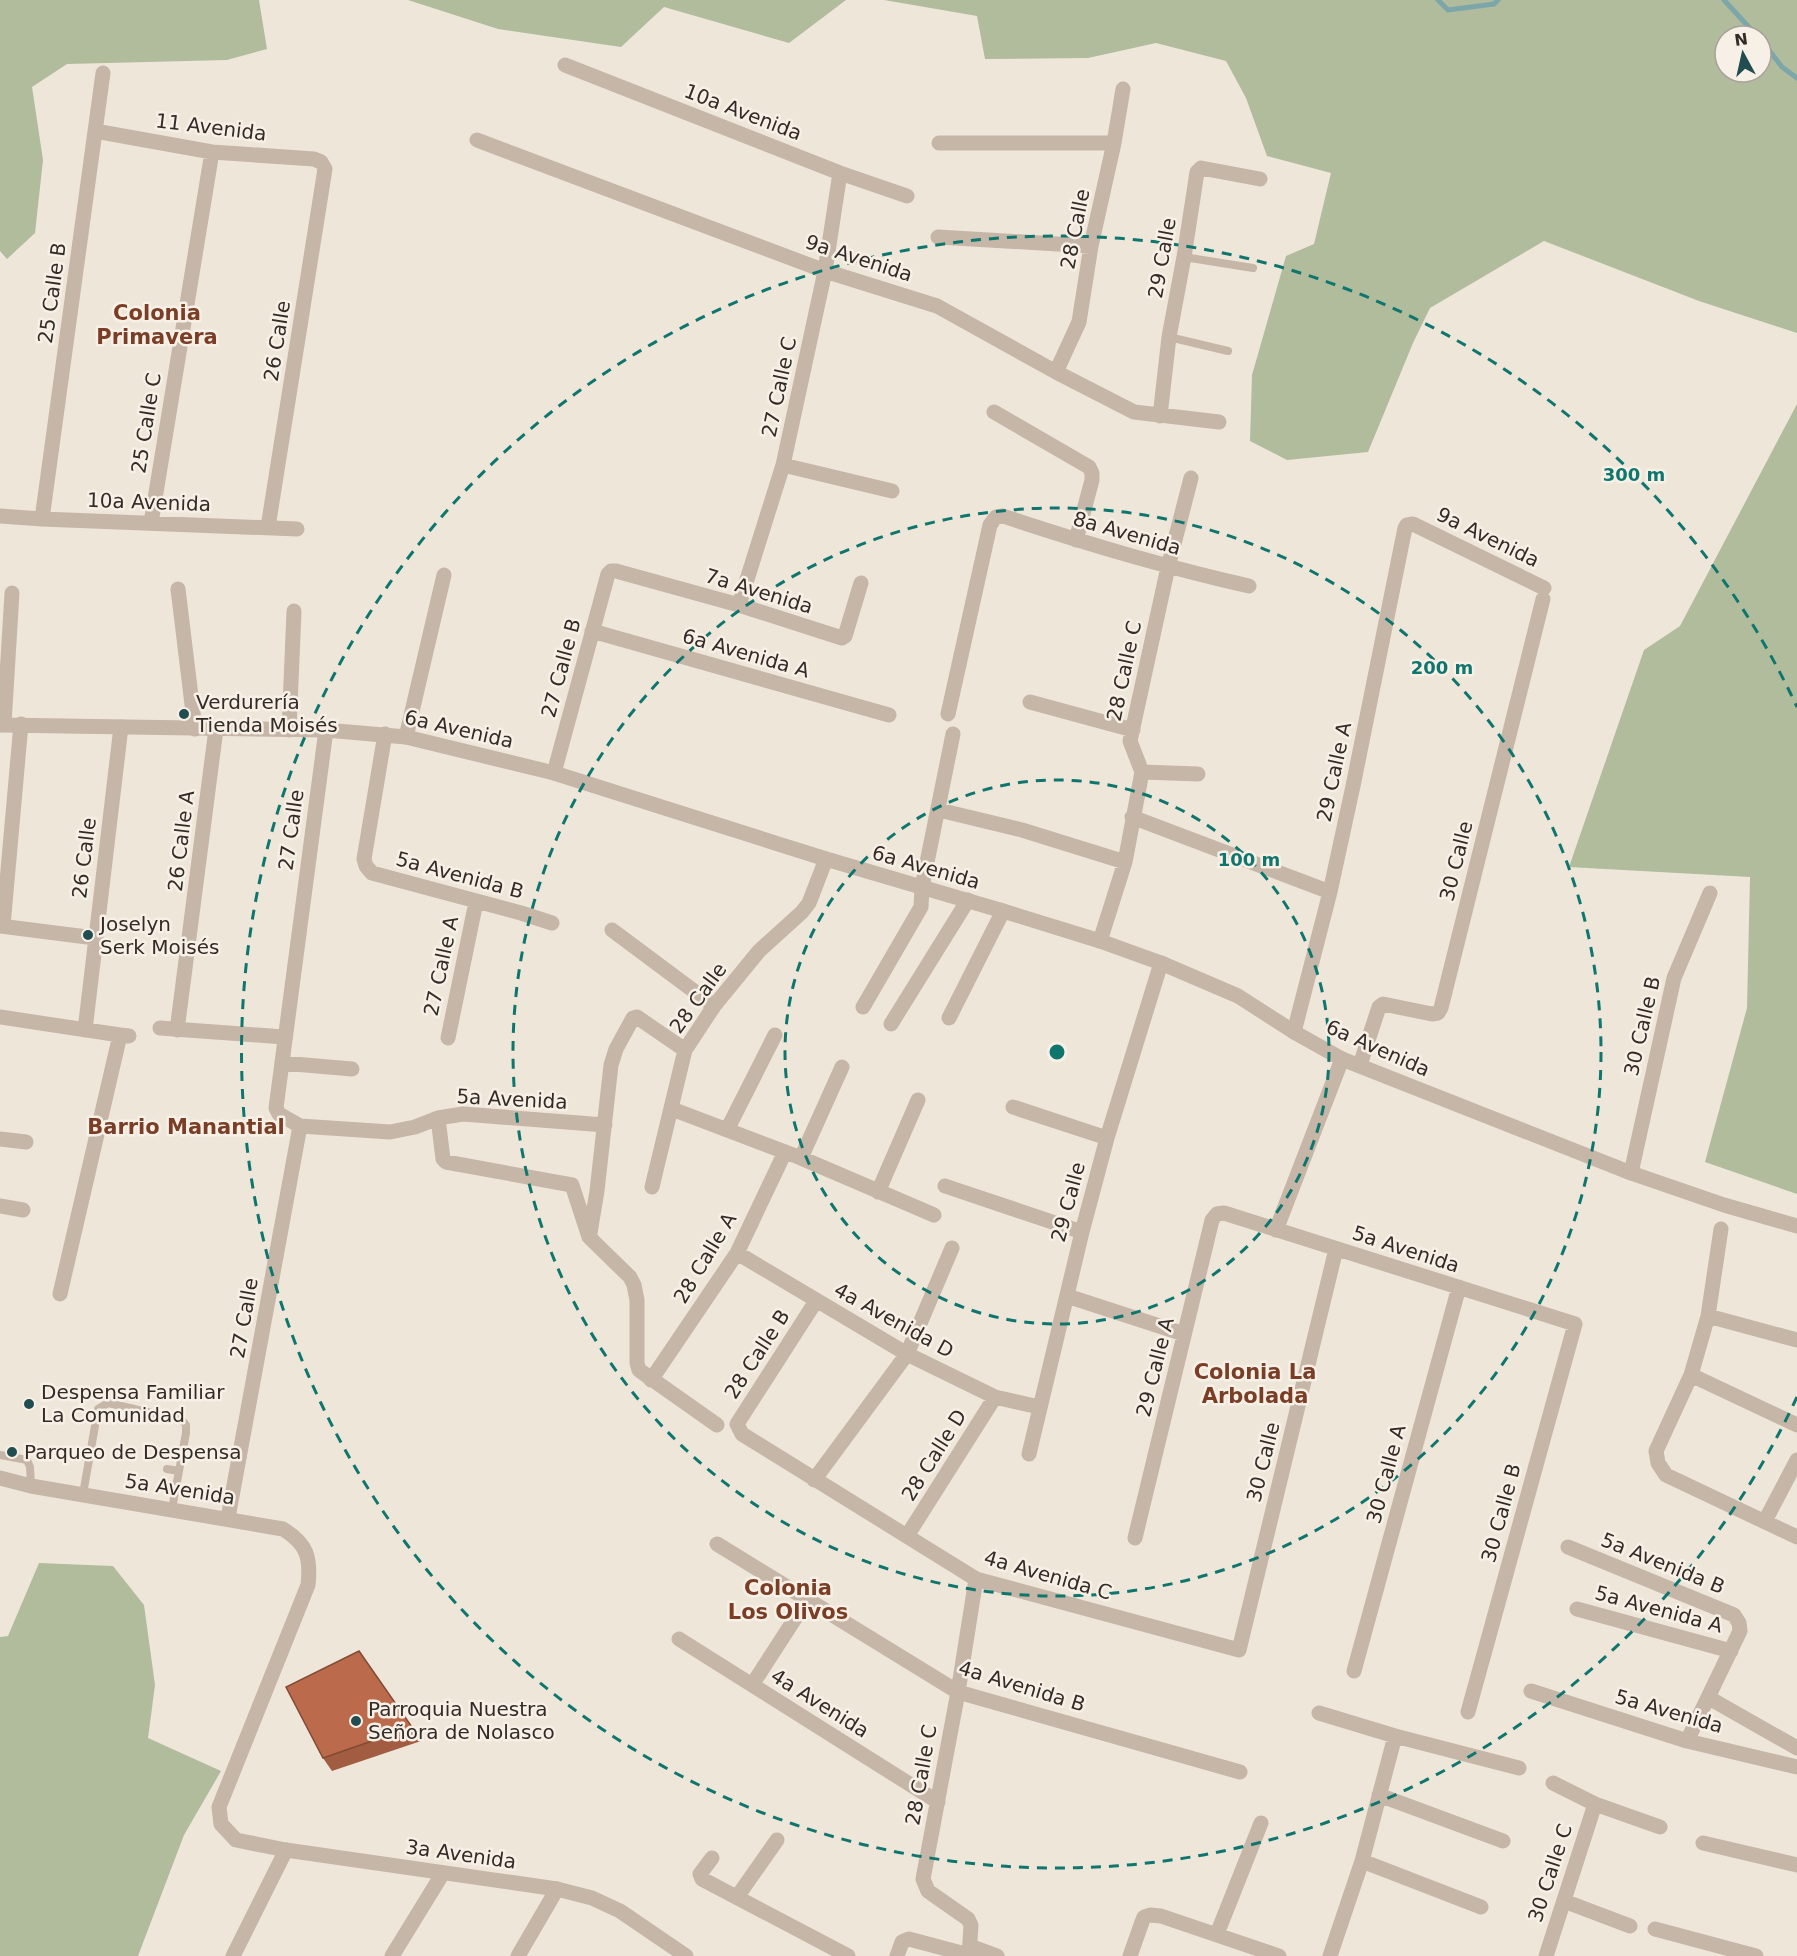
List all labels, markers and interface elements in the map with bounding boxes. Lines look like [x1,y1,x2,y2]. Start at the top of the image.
north arrow [1713,24,1773,84]
text: N [1733,29,1749,50]
street label: 10a Avenida [681,79,805,145]
street label: 11 Avenida [154,108,268,146]
street label: 28 Calle [1055,187,1095,271]
street label: 29 Calle [1143,216,1181,300]
street label: 9a Avenida [802,229,916,287]
street label: 25 Calle B [33,241,71,345]
street label: 26 Calle [259,299,295,383]
district label: Colonia Primavera [96,301,218,349]
street label: 27 Calle C [757,335,801,439]
street label: 25 Calle C [126,371,166,475]
text: 300 m [1603,464,1665,485]
street label: 10a Avenida [87,488,211,516]
street label: 9a Avenida [1433,502,1543,572]
street label: 8a Avenida [1070,506,1184,560]
street label: 7a Avenida [702,563,816,619]
street label: 27 Calle B [536,616,586,720]
street label: 28 Calle C [1102,619,1146,723]
street label: 6a Avenida A [680,623,813,683]
text: 200 m [1411,657,1473,678]
place label: Verdurería Tienda Moisés [195,690,338,737]
street label: 6a Avenida [402,705,516,753]
marker: Verdurería Tienda Moisés [177,707,191,721]
street label: 29 Calle A [1312,720,1356,824]
street label: 27 Calle [273,788,309,872]
street label: 26 Calle A [163,789,199,893]
street label: 26 Calle [67,816,101,900]
street label: 30 Calle [1435,819,1477,903]
street label: 6a Avenida [869,840,983,894]
street label: 5a Avenida B [394,846,526,904]
text: 100 m [1218,849,1280,870]
place label: Joselyn Serk Moisés [98,912,219,959]
street label: 27 Calle A [419,914,463,1018]
marker: Joselyn Serk Moisés [81,928,95,942]
street label: 28 Calle [664,958,732,1038]
street label: 30 Calle B [1619,974,1665,1078]
street label: 6a Avenida [1322,1014,1434,1082]
centre of rings [1047,1042,1067,1062]
street label: 5a Avenida [456,1084,568,1114]
district label: Barrio Manantial [87,1115,285,1139]
street label: 29 Calle [1046,1160,1090,1244]
street label: 28 Calle A [669,1208,742,1308]
street label: 5a Avenida [1349,1220,1463,1278]
street label: 27 Calle [225,1276,263,1360]
street label: 4a Avenida D [830,1277,958,1363]
street label: 28 Calle B [719,1305,795,1403]
street label: 29 Calle A [1131,1315,1179,1419]
district label: Colonia La Arbolada [1194,1360,1316,1408]
place label: Despensa Familiar La Comunidad [41,1380,225,1427]
marker: Despensa Familiar La Comunidad [22,1397,36,1411]
street label: 28 Calle D [896,1405,972,1505]
street label: 30 Calle [1242,1420,1284,1504]
street label: 30 Calle A [1361,1422,1411,1526]
place label: Parqueo de Despensa [24,1440,241,1464]
marker: Parqueo de Despensa [5,1445,19,1459]
street label: 30 Calle B [1476,1461,1526,1565]
street label: 5a Avenida [123,1468,237,1510]
street label: 5a Avenida B [1598,1527,1728,1599]
street label: 4a Avenida C [981,1545,1115,1605]
district label: Colonia Los Olivos [728,1576,848,1624]
street label: 5a Avenida A [1593,1580,1726,1638]
street label: 4a Avenida B [956,1655,1088,1717]
street label: 4a Avenida [767,1663,873,1743]
street label: 5a Avenida [1612,1684,1726,1738]
place label: Parroquia Nuestra Señora de Nolasco [368,1697,555,1744]
marker: Parroquia Nuestra Señora de Nolasco [349,1714,363,1728]
street label: 28 Calle C [900,1723,942,1827]
street label: 30 Calle C [1523,1821,1577,1925]
street label: 3a Avenida [404,1834,518,1874]

